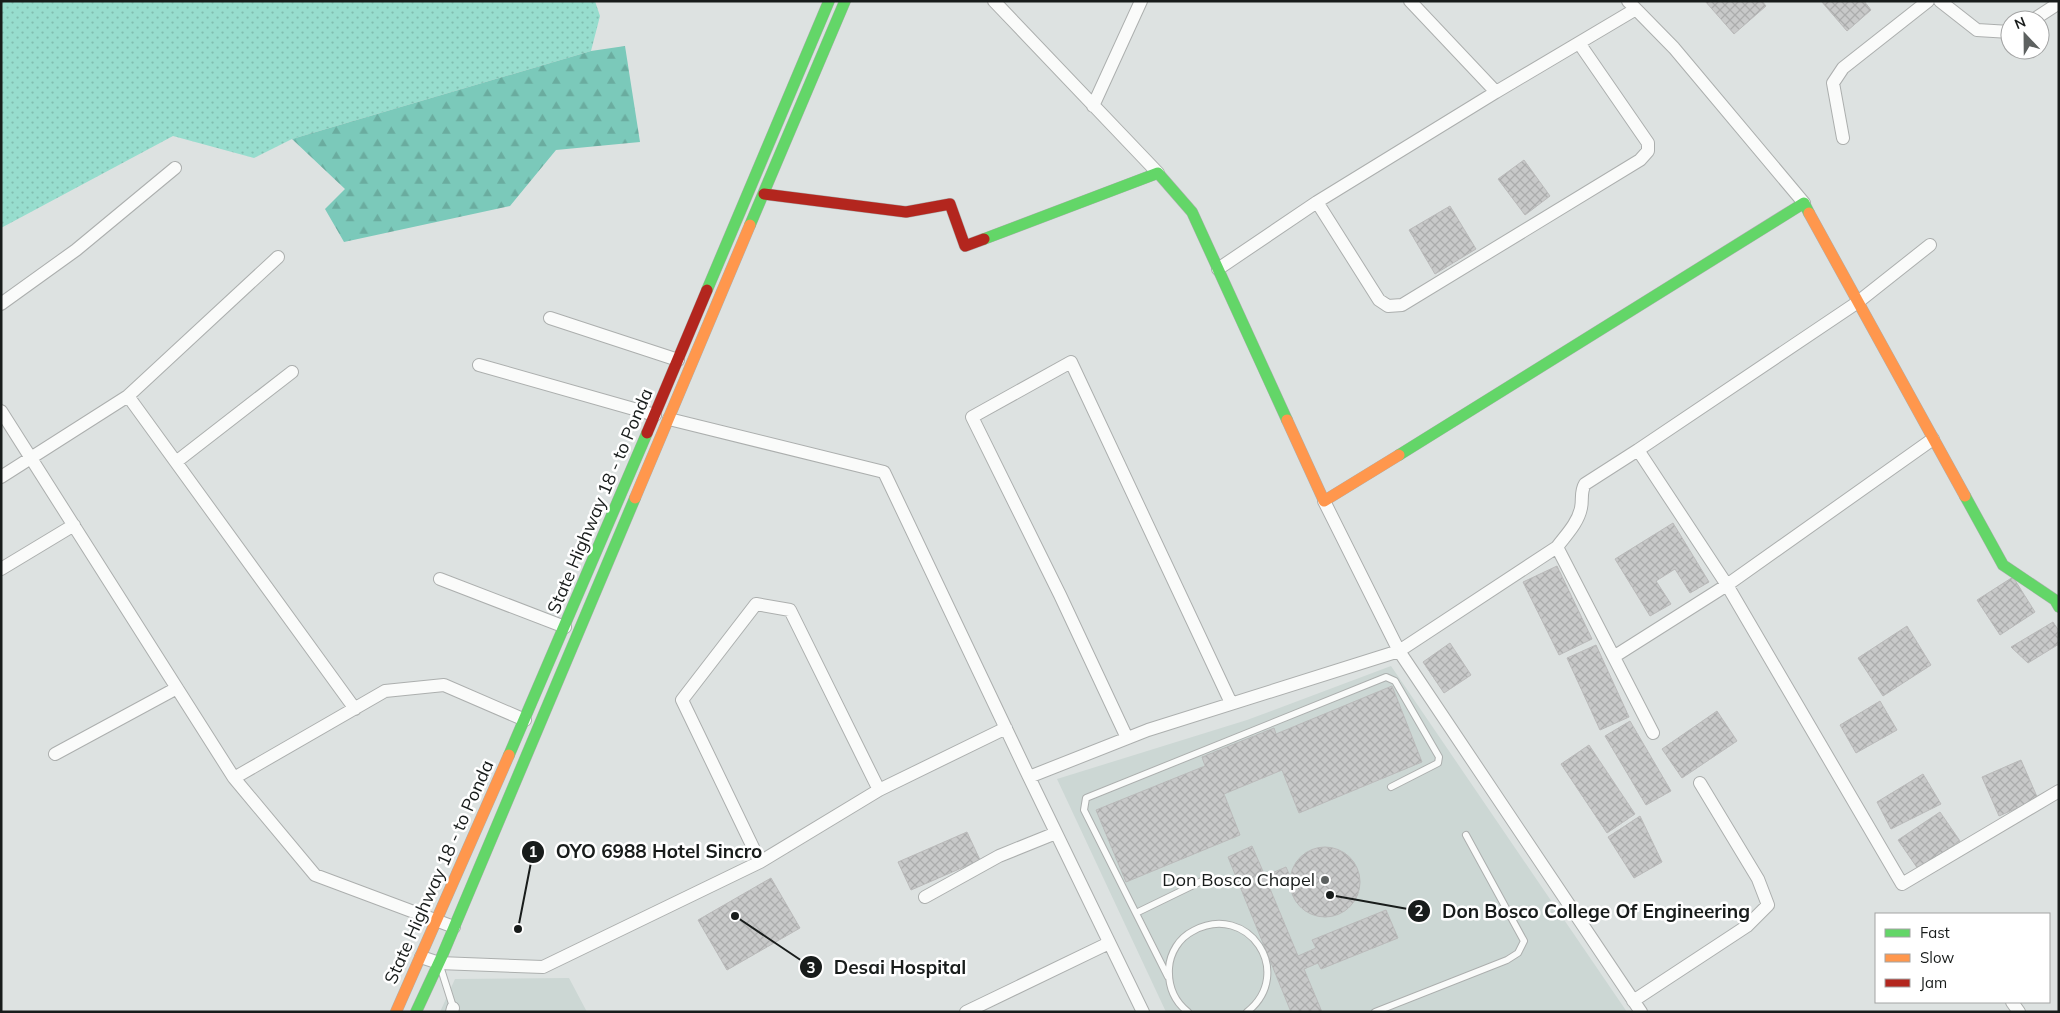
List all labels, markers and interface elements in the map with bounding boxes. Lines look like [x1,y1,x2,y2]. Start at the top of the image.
north arrow [2000,10,2050,60]
text: N [2012,13,2028,33]
street label: State Highway 18 - to Ponda [542,385,657,617]
street label: State Highway 18 - to Ponda [379,756,498,987]
callout: OYO 6988 Hotel Sincro [520,835,772,869]
text: OYO 6988 Hotel Sincro [556,839,762,863]
text: 1 [528,842,538,861]
place label: Don Bosco Chapel [1162,868,1315,891]
marker: Don Bosco Chapel [1319,874,1331,886]
callout: Don Bosco College Of Engineering [1407,894,1760,928]
text: Don Bosco College Of Engineering [1442,899,1750,923]
text: 2 [1414,901,1424,920]
legend [1875,913,2050,1003]
text: Fast [1920,923,1950,942]
text: Slow [1920,948,1954,967]
callout: Desai Hospital [799,950,976,984]
text: Desai Hospital [834,955,966,979]
text: 3 [806,958,816,977]
text: Jam [1920,973,1947,992]

